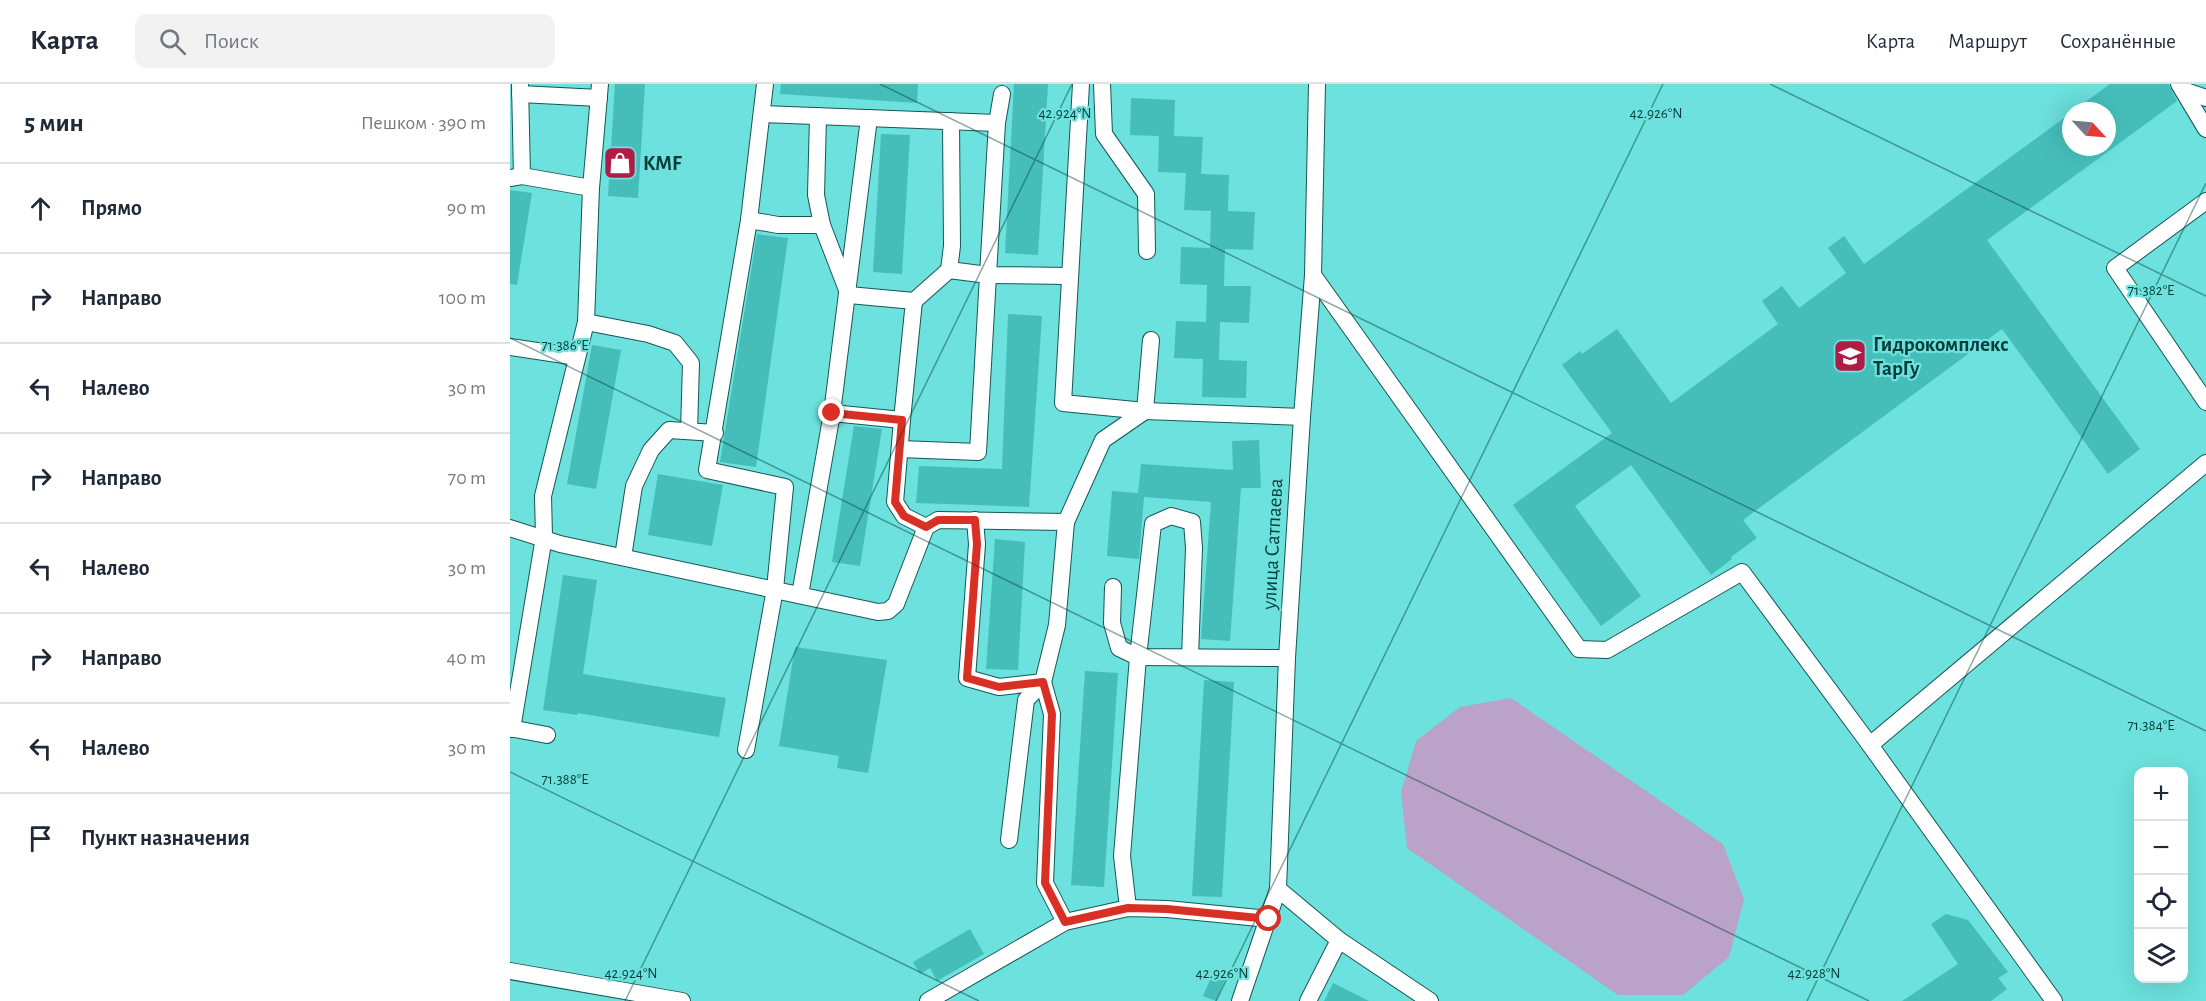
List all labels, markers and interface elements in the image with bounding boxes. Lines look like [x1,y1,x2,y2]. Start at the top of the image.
search box [135,14,555,68]
icon: search [156,25,189,58]
text: Карта [30,27,99,55]
text: Поиск [204,30,259,52]
text: Карта [1866,31,1915,52]
text: Маршрут [1948,31,2027,52]
text: Сохранённые [2060,31,2176,52]
north arrow [2062,102,2116,156]
text: 42.924°N [1038,106,1092,121]
text: 42.926°N [1629,106,1683,121]
text: 5 мин [24,110,84,136]
text: Пешком · 390 m [361,113,486,133]
shop icon: KMF [602,145,638,181]
place label: KMF [643,153,682,174]
icon: ahead [24,192,57,225]
text: Прямо [81,197,142,219]
text: 90 m [447,198,486,218]
icon: right [24,282,57,315]
text: 71.382°E [2128,283,2174,298]
text: Направо [81,287,162,309]
text: 100 m [439,288,486,308]
place label: Гидрокомплекс ТарГу [1873,334,2009,379]
text: 71.386°E [542,338,588,353]
school or university icon: Гидрокомплекс ТарГу [1832,338,1868,374]
icon: left [24,372,57,405]
text: Налево [81,377,150,399]
text: 30 m [448,378,486,398]
route end [818,399,844,425]
icon: right [24,462,57,495]
text: Направо [81,467,162,489]
text: 70 m [448,468,486,488]
street label: улица Сатпаева [1259,477,1286,611]
icon: left [24,552,57,585]
text: Налево [81,557,150,579]
text: 30 m [448,558,486,578]
icon: right [24,642,57,675]
text: Направо [81,647,162,669]
text: 40 m [447,648,486,668]
text: 71.384°E [2128,718,2174,733]
icon: left [24,732,57,765]
text: Налево [81,737,150,759]
text: 30 m [448,738,486,758]
map controls [2134,767,2188,983]
button: + [2134,767,2188,821]
text: 71.388°E [542,772,588,787]
button: − [2134,821,2188,875]
icon: arrive [24,822,57,855]
text: Пункт назначения [81,827,250,849]
button: locate [2134,875,2188,929]
route start [1255,905,1281,931]
button: layers [2134,929,2188,983]
text: 42.924°N [604,966,658,981]
text: 42.926°N [1195,966,1249,981]
text: 42.928°N [1787,966,1841,981]

